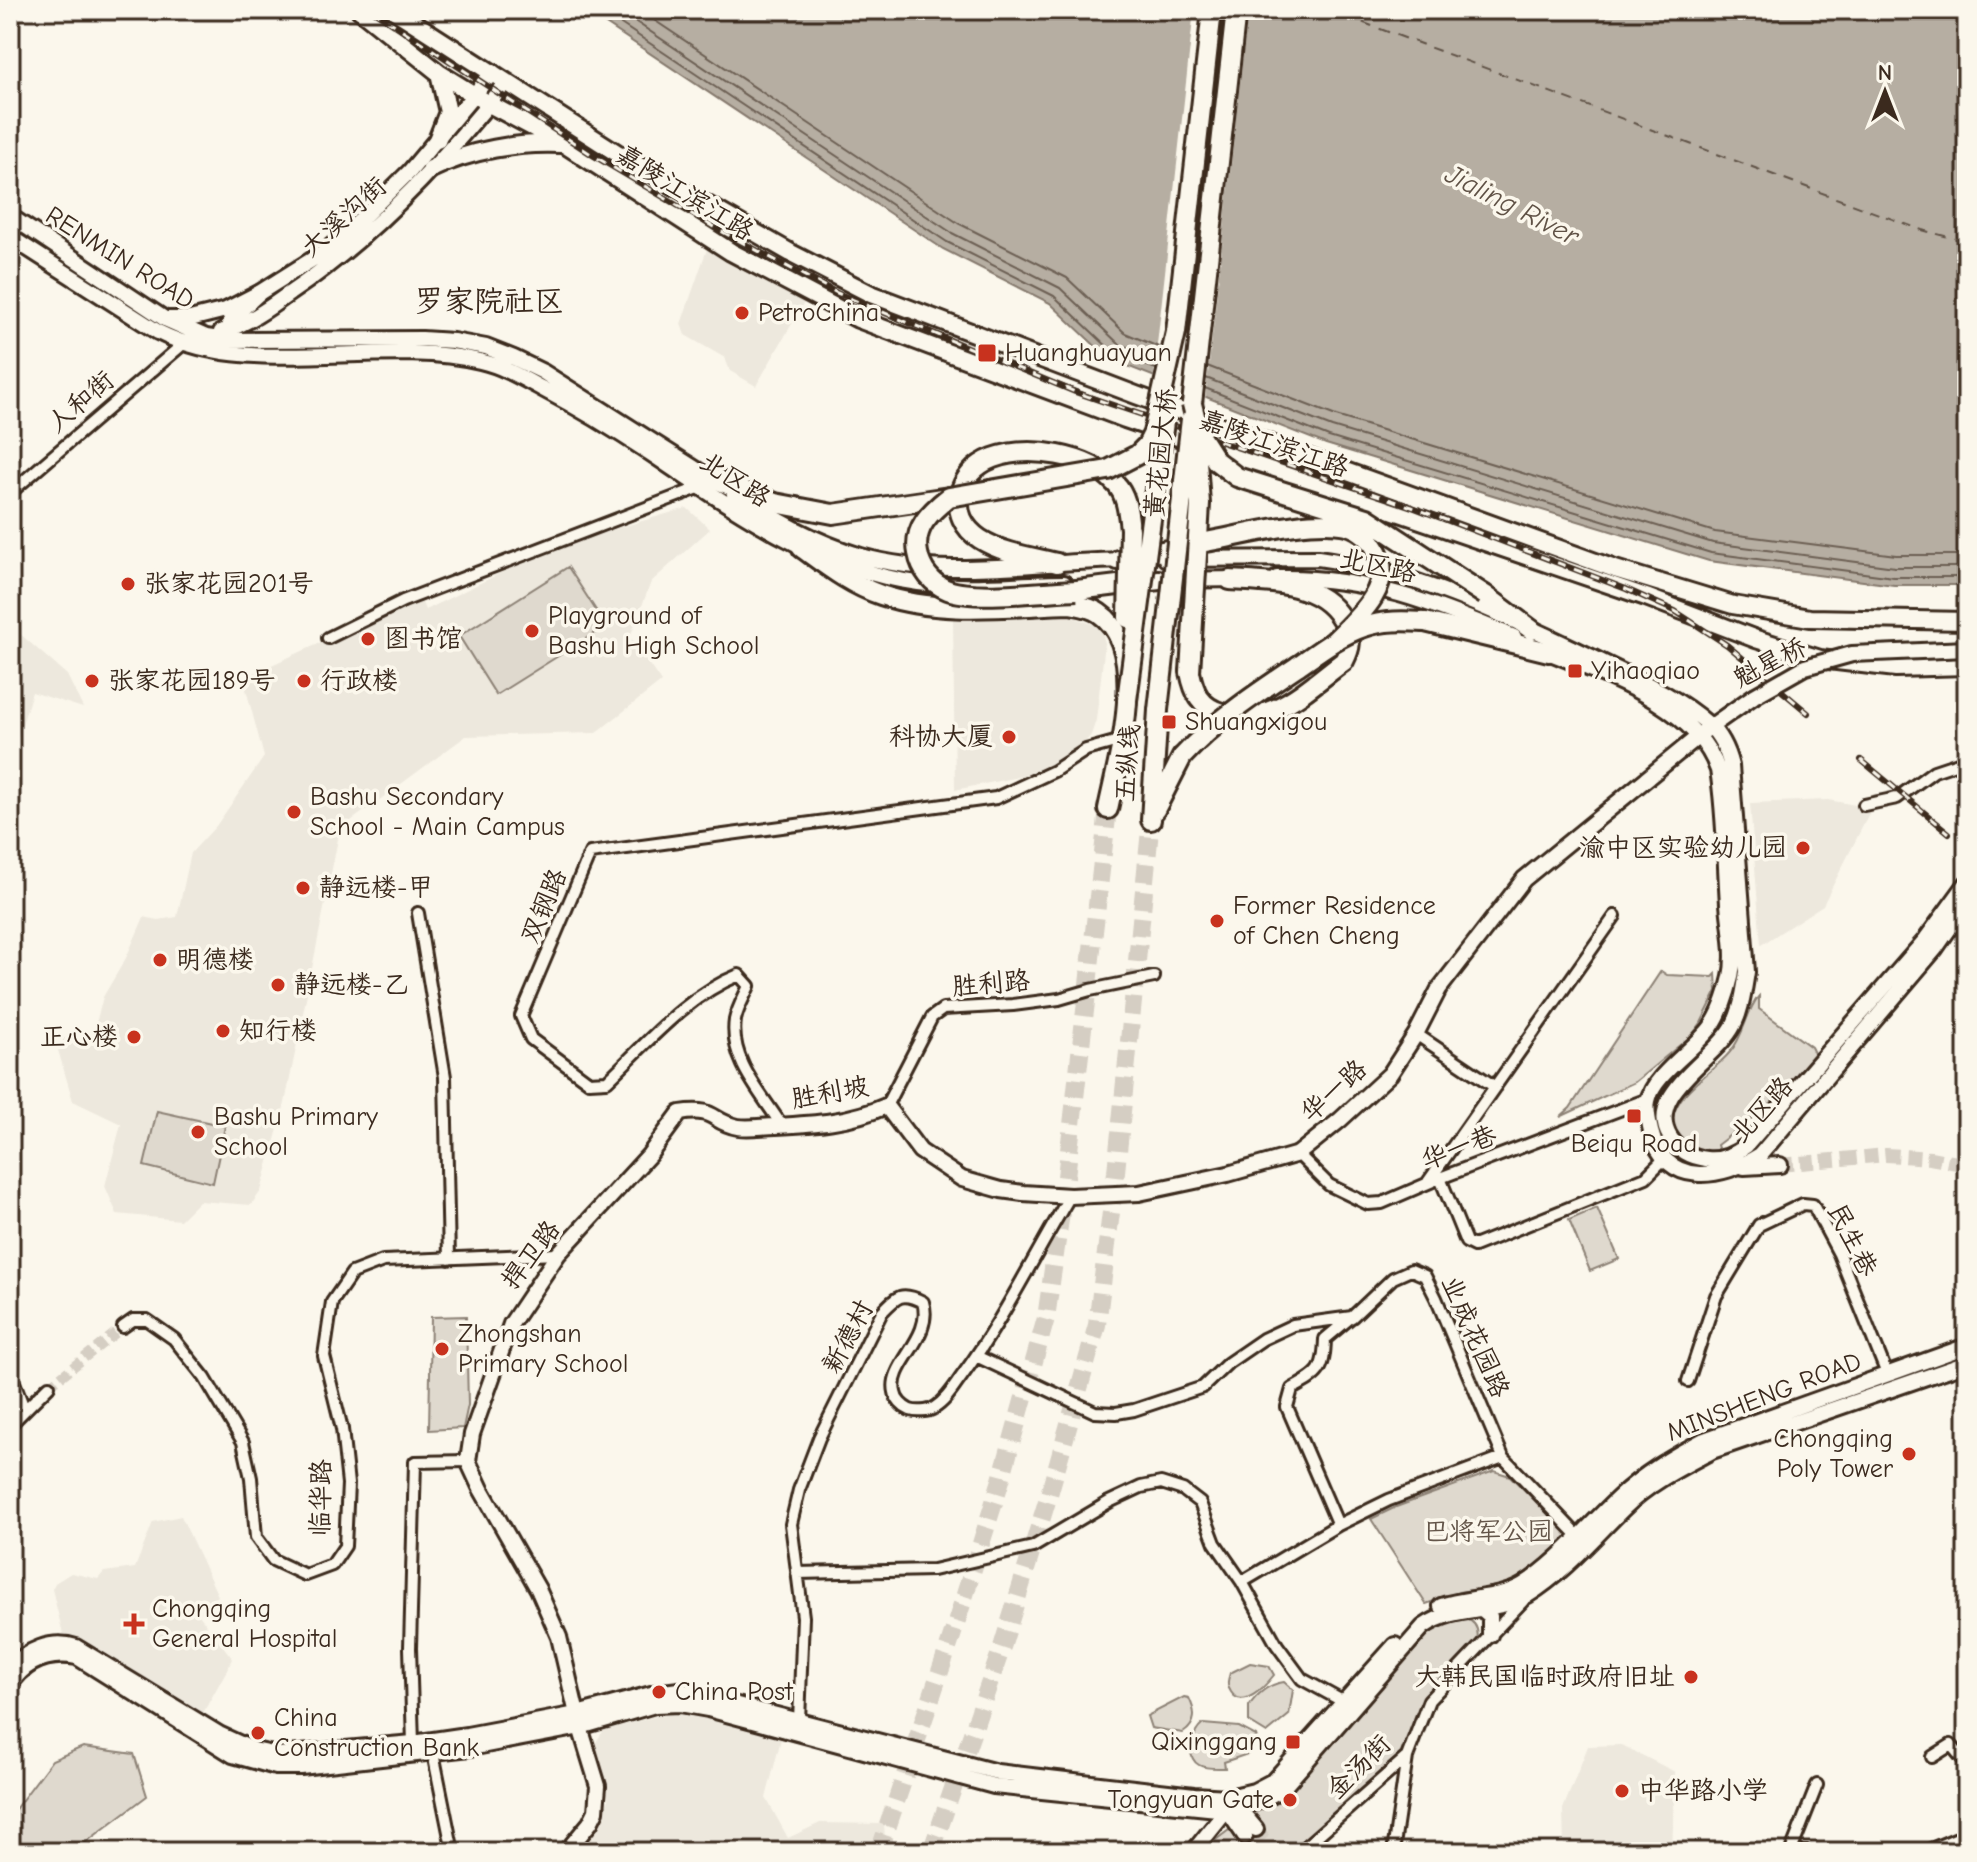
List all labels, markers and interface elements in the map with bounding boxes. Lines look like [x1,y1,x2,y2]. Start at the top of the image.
north arrow [1845,52,1925,132]
text: N [1878,60,1892,86]
street label: 嘉陵江滨江路 [611,139,759,247]
water label: Jialing River [1439,157,1586,253]
street label: 大溪沟街 [295,171,393,263]
street label: RENMIN ROAD [40,200,200,316]
district label: 罗家院社区 [414,284,564,319]
place label: PetroChina [758,298,879,328]
marker: PetroChina [733,304,751,322]
place label: Huanghuayuan [1005,338,1172,368]
marker: Huanghuayuan [976,342,998,364]
street label: 人和街 [42,365,120,439]
street label: 黄花园大桥 [1139,387,1183,519]
street label: 嘉陵江滨江路 [1195,404,1353,484]
street label: 北区路 [694,446,776,514]
street label: 北区路 [1337,543,1419,589]
place label: 张家花园201号 [144,569,314,599]
marker: 张家花园201号 [119,575,137,593]
place label: Playground of Bashu High School [548,601,759,661]
marker: Playground of Bashu High School [523,622,541,640]
place label: 图书馆 [384,624,462,654]
marker: 图书馆 [359,630,377,648]
street label: 魁星桥 [1728,632,1812,694]
place label: Yihaoqiao [1591,656,1700,686]
marker: Yihaoqiao [1566,662,1584,680]
place label: 张家花园189号 [108,666,276,696]
place label: 行政楼 [320,666,398,696]
marker: 张家花园189号 [83,672,101,690]
marker: 行政楼 [295,672,313,690]
place label: Shuangxigou [1185,707,1327,737]
marker: Shuangxigou [1160,713,1178,731]
place label: 科协大厦 [889,722,993,752]
street label: 五纵线 [1110,723,1146,803]
marker: 科协大厦 [1000,728,1018,746]
place label: Bashu Secondary School - Main Campus [310,782,565,842]
marker: Bashu Secondary School - Main Campus [285,803,303,821]
place label: 渝中区实验幼儿园 [1579,833,1787,863]
marker: 渝中区实验幼儿园 [1794,839,1812,857]
street label: 双钢路 [515,864,573,948]
place label: 静远楼-甲 [319,873,433,903]
marker: 静远楼-甲 [294,879,312,897]
place label: Former Residence of Chen Cheng [1233,891,1436,951]
marker: Former Residence of Chen Cheng [1208,912,1226,930]
place label: 明德楼 [176,945,254,975]
marker: 明德楼 [151,951,169,969]
street label: 胜利路 [951,966,1031,1002]
place label: 静远楼-乙 [294,970,408,1000]
marker: 静远楼-乙 [269,976,287,994]
place label: 知行楼 [239,1016,317,1046]
place label: 正心楼 [40,1022,118,1052]
marker: 知行楼 [214,1022,232,1040]
marker: 正心楼 [125,1028,143,1046]
street label: 华一路 [1295,1054,1373,1128]
street label: 胜利坡 [789,1071,871,1115]
street label: 北区路 [1725,1071,1799,1149]
place label: Bashu Primary School [214,1102,378,1162]
marker: Beiqu Road [1625,1107,1643,1125]
street label: 华一巷 [1417,1120,1501,1176]
marker: Bashu Primary School [189,1123,207,1141]
place label: Beiqu Road [1571,1129,1697,1159]
street label: 民生巷 [1821,1198,1883,1282]
street label: 捍卫路 [496,1215,566,1295]
street label: 业成花园路 [1435,1272,1515,1402]
street label: 新德村 [816,1296,880,1378]
place label: Zhongshan Primary School [458,1319,628,1379]
marker: Zhongshan Primary School [433,1340,451,1358]
street label: MINSHENG ROAD [1662,1346,1866,1448]
place label: Chongqing Poly Tower [1774,1424,1894,1484]
marker: Chongqing Poly Tower [1900,1445,1918,1463]
street label: 临华路 [305,1459,337,1537]
park label: 巴将军公园 [1423,1517,1553,1547]
place label: Chongqing General Hospital [152,1594,337,1654]
marker: Chongqing General Hospital [123,1613,145,1635]
place label: 大韩民国临时政府旧址 [1415,1662,1675,1692]
marker: 大韩民国临时政府旧址 [1682,1668,1700,1686]
place label: China Post [675,1677,794,1707]
marker: China Post [650,1683,668,1701]
place label: China Construction Bank [274,1703,480,1763]
marker: China Construction Bank [249,1724,267,1742]
place label: Qixinggang [1151,1727,1277,1757]
street label: 金汤街 [1321,1729,1397,1805]
marker: Qixinggang [1284,1733,1302,1751]
place label: 中华路小学 [1638,1776,1768,1806]
marker: 中华路小学 [1613,1782,1631,1800]
place label: Tongyuan Gate [1108,1785,1274,1815]
marker: Tongyuan Gate [1281,1791,1299,1809]

